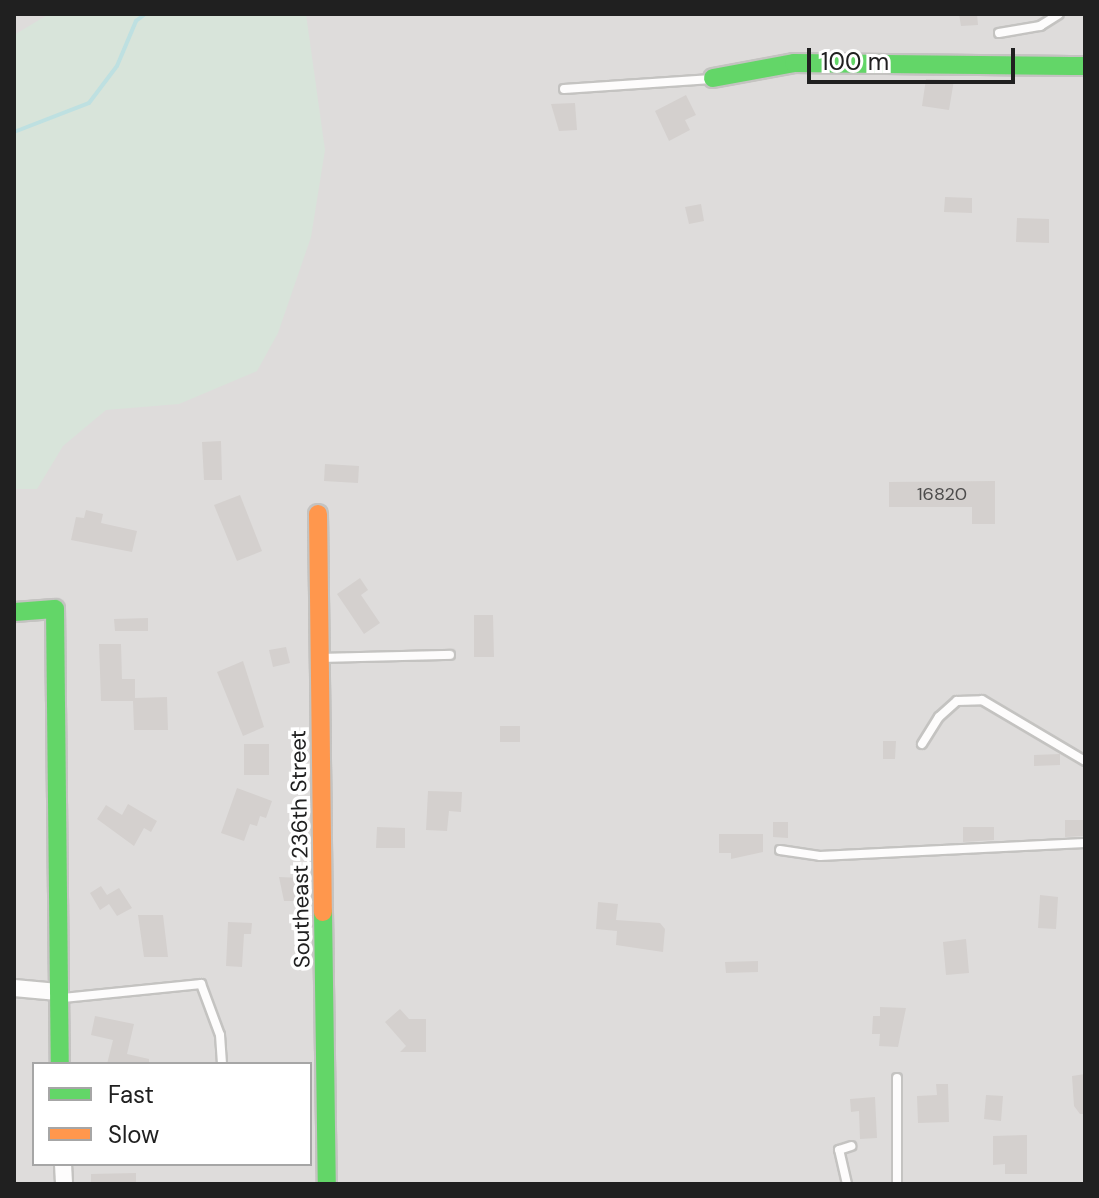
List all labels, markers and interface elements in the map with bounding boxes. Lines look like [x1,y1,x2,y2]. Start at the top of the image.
scale bar [811,32,1019,82]
text: 100 m [821,46,889,77]
house number: 16820 [917,483,967,505]
street label: Southeast 236th Street [285,730,315,968]
legend [32,1062,312,1166]
text: Fast [108,1079,154,1110]
text: Slow [108,1119,159,1150]

